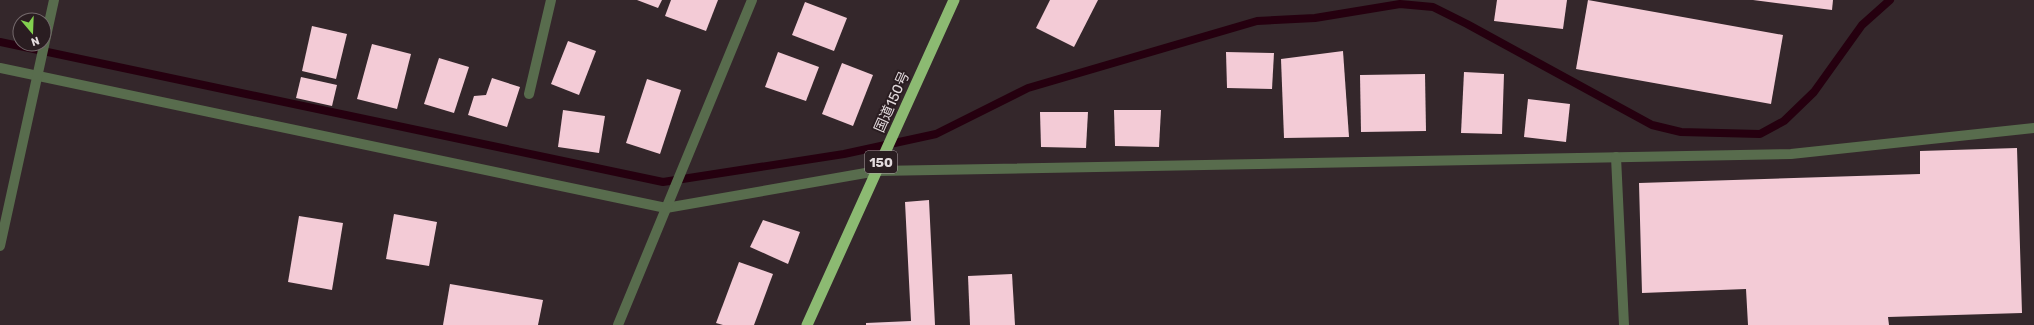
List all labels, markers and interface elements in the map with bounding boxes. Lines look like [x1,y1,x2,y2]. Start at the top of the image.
north arrow [12,12,52,52]
text: N [29,34,41,48]
street label: 国道150号 [871,69,913,135]
road number: 150 [865,151,897,173]

